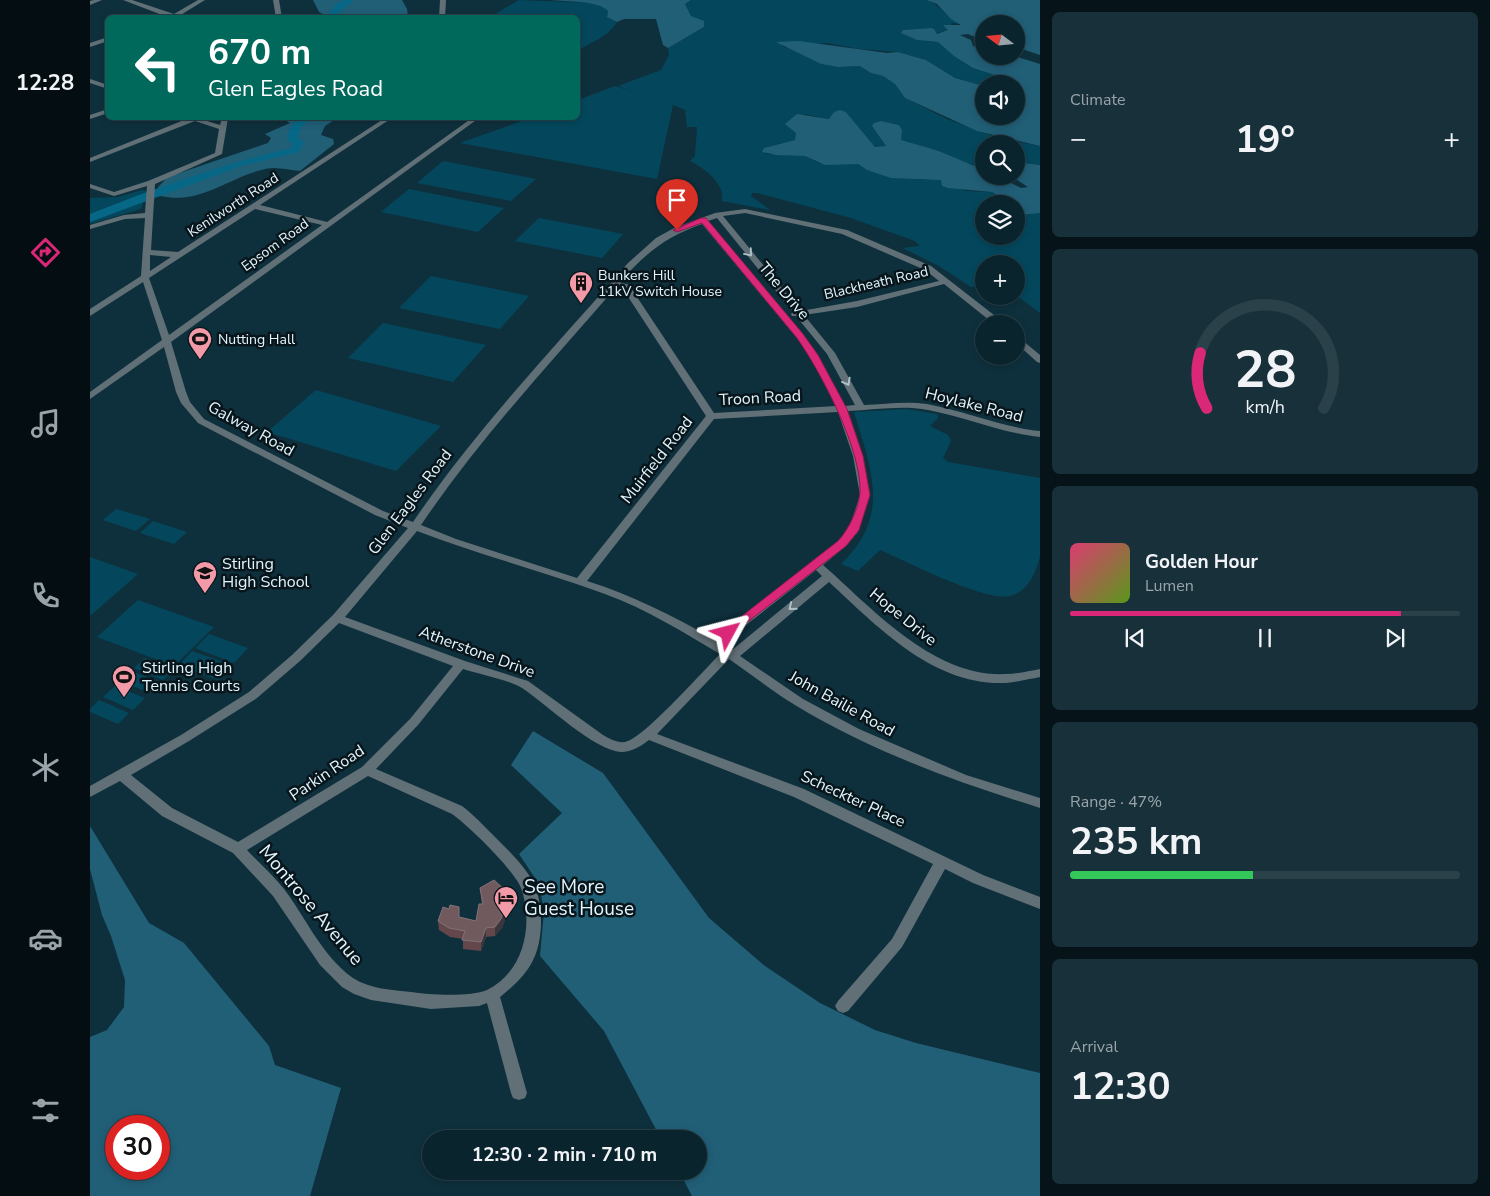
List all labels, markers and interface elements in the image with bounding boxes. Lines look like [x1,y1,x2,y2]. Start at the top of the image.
north arrow [975,15,1025,65]
map controls [975,15,1025,365]
text: 670 m [208,29,311,76]
icon: left [125,35,190,100]
text: 12:28 [16,68,74,98]
text: Glen Eagles Road [208,74,383,104]
button: sound [975,75,1025,125]
text: Climate [1070,89,1125,111]
text: 19° [1235,114,1295,165]
text: − [1070,120,1087,158]
text: + [1443,120,1460,158]
button: search [975,135,1025,185]
street label: Kenilworth Road [184,168,282,242]
pin [656,179,698,230]
icon: arrive [663,186,691,214]
button: layers [975,195,1025,245]
street label: Epsom Road [237,214,313,276]
icon: directions [28,235,63,270]
one-way arrow [743,247,752,256]
button: + [975,255,1025,305]
street label: The Drive [753,257,815,325]
street label: Blackheath Road [822,262,930,304]
place label: Bunkers Hill 11kV Switch House [598,266,722,301]
building icon: Bunkers Hill 11kV Switch House [568,270,594,304]
button: − [975,315,1025,365]
sports icon: Nutting Hall [187,326,213,360]
place label: Nutting Hall [218,330,296,349]
text: 28 [1234,334,1296,405]
one-way arrow [841,376,851,385]
street label: Hoylake Road [923,382,1025,428]
street label: Troon Road [718,385,802,411]
text: km/h [1245,395,1285,419]
street label: Galway Road [204,396,298,462]
icon: music [28,406,63,441]
street label: Muirfield Road [616,412,698,508]
street label: Glen Eagles Road [363,445,457,559]
text: Golden Hour [1145,549,1258,575]
place label: Stirling High School [222,553,310,593]
school or university icon: Stirling High School [192,560,218,594]
text: Lumen [1145,575,1194,597]
icon: phone [28,578,63,613]
street label: Hope Drive [865,583,941,651]
one-way arrow [789,602,798,610]
position arrow [701,606,753,658]
street label: Atherstone Drive [416,621,538,683]
icon: previous [1121,624,1149,652]
icon: pause [1251,624,1279,652]
icon: next [1381,624,1409,652]
place label: Stirling High Tennis Courts [142,657,240,697]
sports icon: Stirling High Tennis Courts [111,664,137,698]
street label: John Bailie Road [784,665,899,742]
street label: Parkin Road [285,740,369,806]
icon: climate [28,750,63,785]
street label: Scheckter Place [797,765,909,833]
text: Range · 47% [1070,791,1162,813]
text: 235 km [1070,816,1202,867]
street label: Montrose Avenue [253,839,369,971]
place label: See More Guest House [524,874,634,922]
hotel icon: See More Guest House [493,885,519,919]
icon: car [28,921,63,956]
text: Arrival [1070,1036,1118,1058]
text: 12:30 [1070,1061,1171,1112]
icon: filters [28,1093,63,1128]
speed limit sign: 30 [105,1115,170,1180]
text: 12:30 · 2 min · 710 m [472,1142,657,1168]

